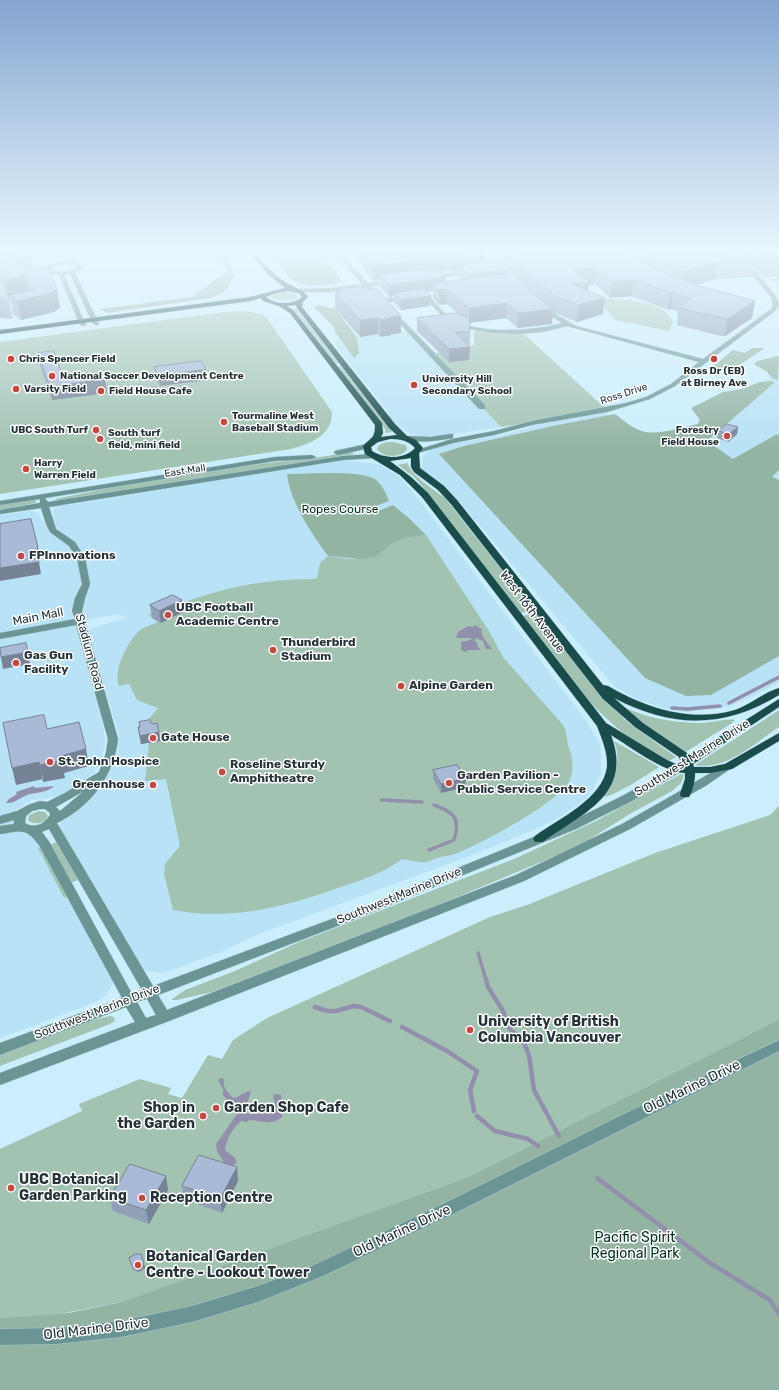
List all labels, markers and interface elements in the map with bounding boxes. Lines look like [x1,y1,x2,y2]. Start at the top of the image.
place label: Chris Spencer Field [19,353,116,365]
marker: Chris Spencer Field [6,354,16,364]
marker: Ross Dr (EB) at Birney Ave [709,354,719,364]
place label: Ross Dr (EB) at Birney Ave [681,365,747,388]
place label: National Soccer Development Centre [60,370,244,382]
marker: National Soccer Development Centre [47,371,57,381]
place label: University Hill Secondary School [422,373,512,396]
marker: University Hill Secondary School [409,380,419,390]
street label: Ross Drive [599,381,649,407]
place label: Varsity Field [24,383,86,395]
marker: Varsity Field [11,384,21,394]
place label: Field House Cafe [109,385,192,397]
marker: Field House Cafe [96,386,106,396]
place label: Tourmaline West Baseball Stadium [232,410,318,434]
marker: Tourmaline West Baseball Stadium [219,417,229,427]
place label: UBC South Turf [11,424,88,436]
place label: Forestry Field House [661,424,719,448]
marker: UBC South Turf [91,425,101,435]
place label: South turf field, mini field [108,427,180,450]
marker: Forestry Field House [722,431,732,441]
marker: South turf field, mini field [95,434,105,444]
place label: Harry Warren Field [34,457,96,480]
street label: East Mall [164,462,206,480]
marker: Harry Warren Field [21,464,31,474]
park label: Ropes Course [301,503,379,517]
place label: FPInnovations [29,549,116,563]
marker: FPInnovations [16,551,26,561]
street label: West 16th Avenue [496,568,568,656]
place label: UBC Football Academic Centre [176,601,279,629]
street label: Main Mall [11,605,65,629]
marker: UBC Football Academic Centre [163,610,173,620]
street label: Stadium Road [72,612,106,692]
place label: Thunderbird Stadium [281,636,356,664]
marker: Thunderbird Stadium [268,645,278,655]
place label: Gas Gun Facility [24,649,73,677]
marker: Gas Gun Facility [11,658,21,668]
place label: Alpine Garden [409,679,493,693]
marker: Alpine Garden [396,681,406,691]
street label: Southwest Marine Drive [632,717,752,799]
place label: Gate House [161,731,230,745]
marker: Gate House [148,733,158,743]
place label: St. John Hospice [58,755,159,769]
marker: St. John Hospice [45,757,55,767]
place label: Roseline Sturdy Amphitheatre [230,758,325,786]
marker: Roseline Sturdy Amphitheatre [217,767,227,777]
place label: Garden Pavilion - Public Service Centre [457,769,586,797]
place label: Greenhouse [72,778,145,792]
marker: Garden Pavilion - Public Service Centre [444,778,454,788]
marker: Greenhouse [148,780,158,790]
street label: Southwest Marine Drive [335,864,463,928]
street label: Southwest Marine Drive [32,981,162,1043]
place label: University of British Columbia Vancouver [478,1014,621,1046]
marker: University of British Columbia Vancouver [465,1025,475,1035]
street label: Old Marine Drive [641,1056,743,1118]
place label: Shop in the Garden [117,1100,195,1132]
place label: Garden Shop Cafe [224,1100,349,1116]
marker: Garden Shop Cafe [211,1103,221,1113]
marker: Shop in the Garden [198,1111,208,1121]
place label: UBC Botanical Garden Parking [19,1172,127,1204]
marker: UBC Botanical Garden Parking [6,1183,16,1193]
place label: Reception Centre [150,1190,273,1206]
marker: Reception Centre [137,1193,147,1203]
street label: Old Marine Drive [351,1201,453,1261]
park label: Pacific Spirit Regional Park [591,1230,679,1262]
place label: Botanical Garden Centre - Lookout Tower [146,1249,309,1282]
marker: Botanical Garden Centre - Lookout Tower [133,1260,143,1270]
street label: Old Marine Drive [43,1314,149,1344]

